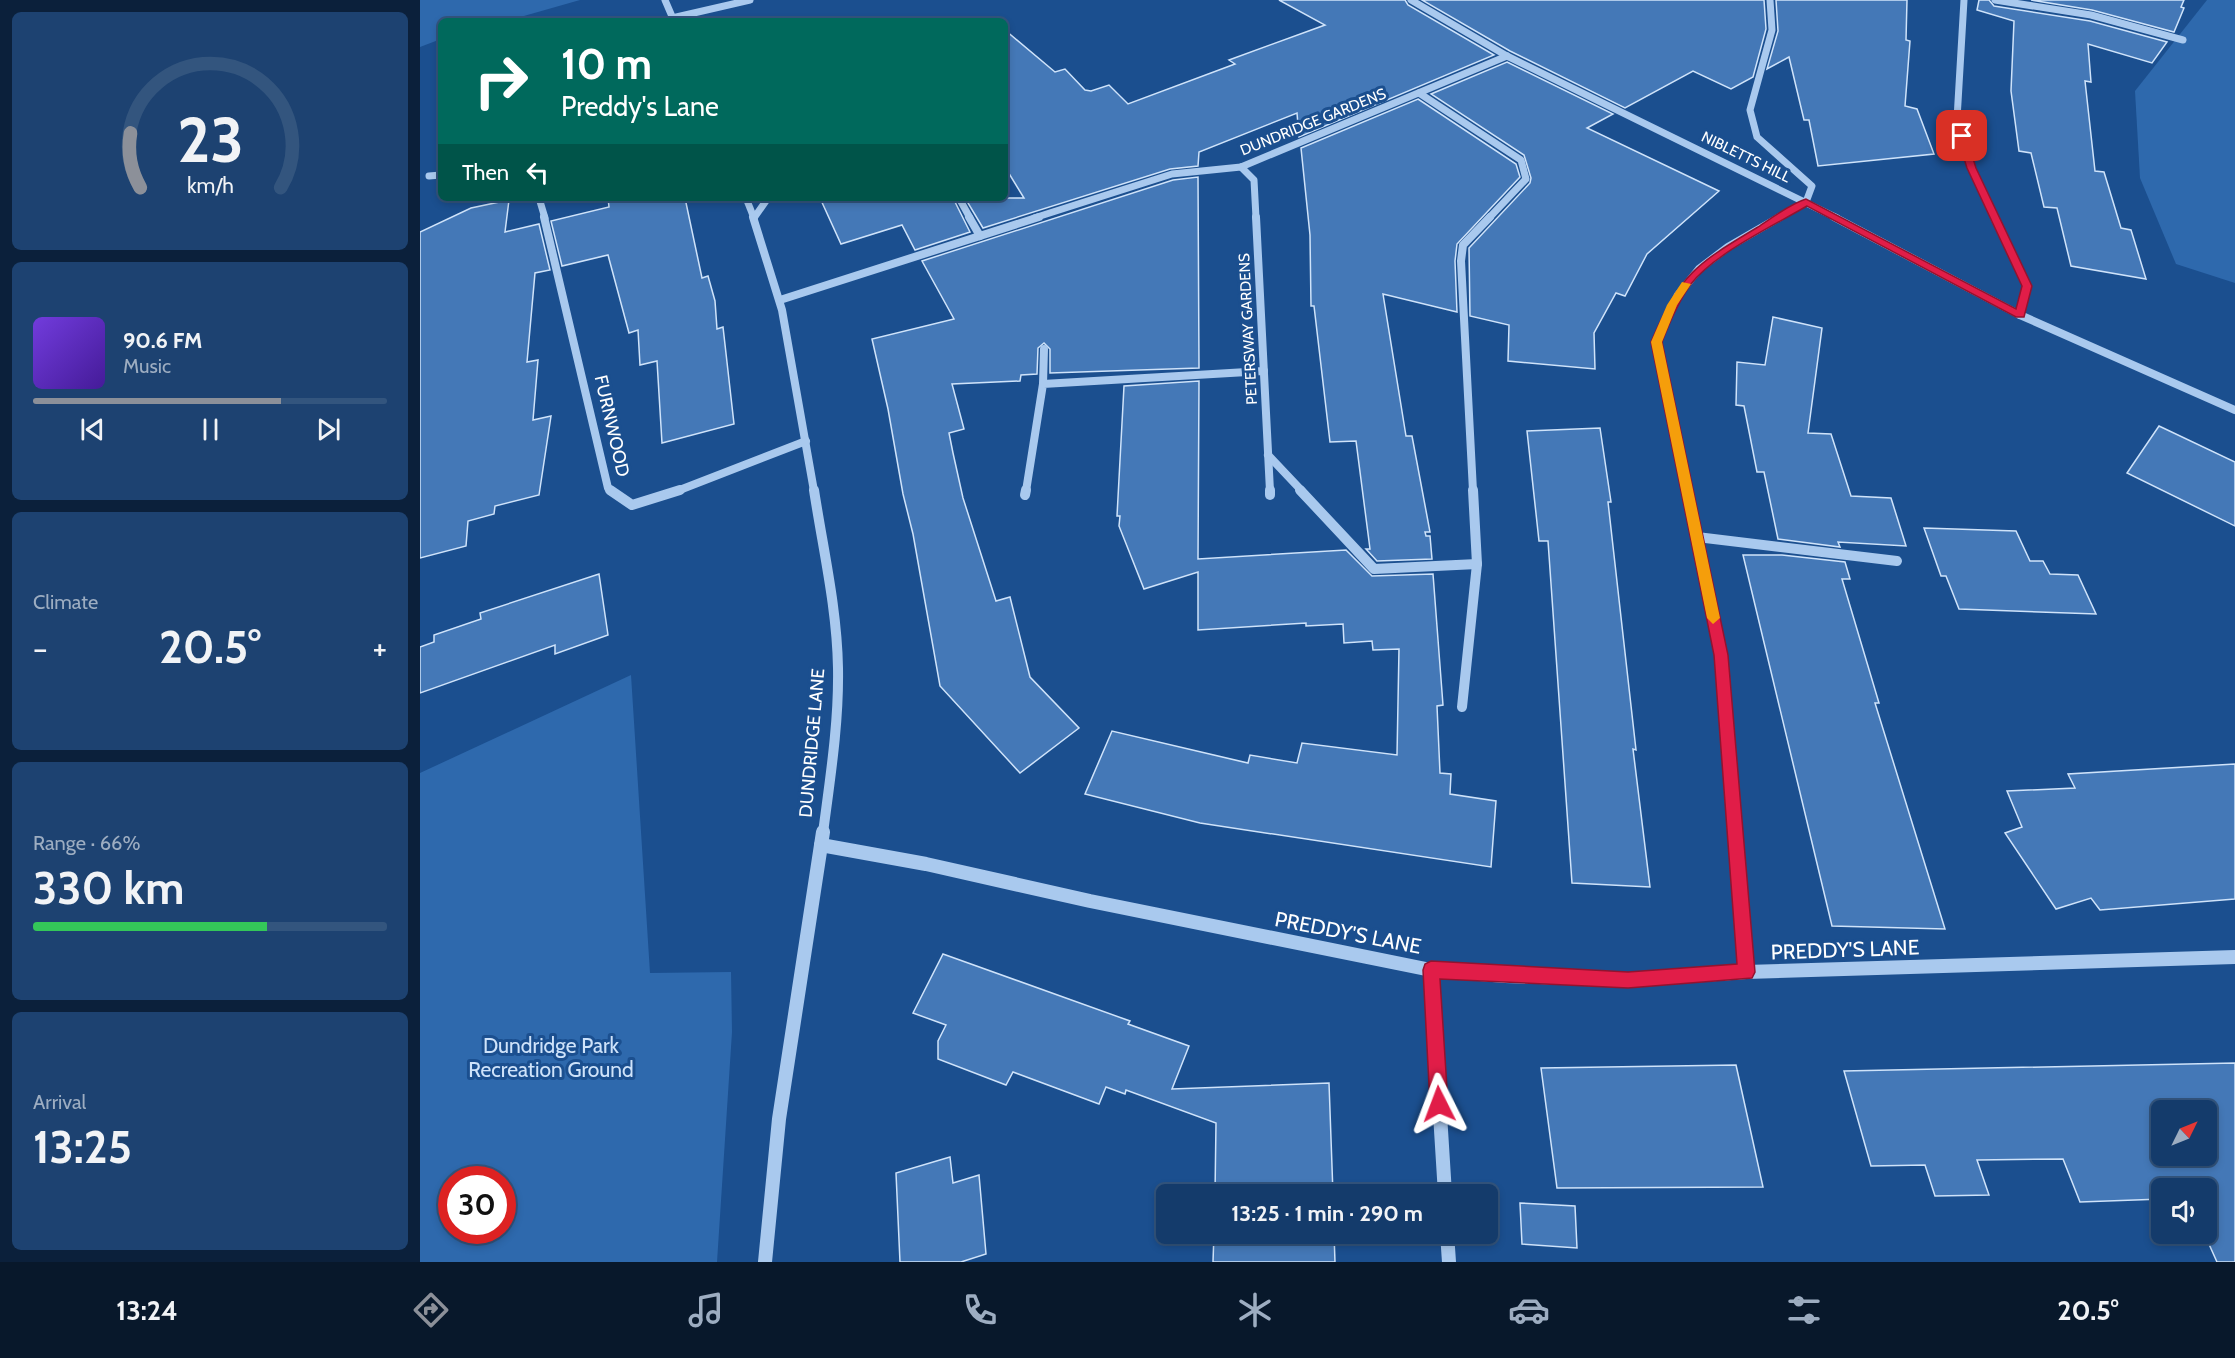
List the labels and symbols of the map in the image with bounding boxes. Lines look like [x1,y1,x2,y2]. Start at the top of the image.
street label: DUNDRIDGE GARDENS [1237,84,1389,160]
pin [1936,110,1987,161]
street label: NIBLETTS HILL [1699,128,1794,187]
street label: PETERSWAY GARDENS [1235,253,1261,405]
street label: FURNWOOD [590,373,634,479]
street label: DUNDRIDGE LANE [795,668,829,818]
street label: PREDDY'S LANE [1273,906,1423,959]
street label: PREDDY'S LANE [1770,934,1920,965]
park label: Dundridge Park Recreation Ground [468,1033,634,1082]
position arrow [1407,1072,1471,1136]
north arrow [2151,1100,2217,1166]
speed limit sign: 30 [438,1166,516,1244]

